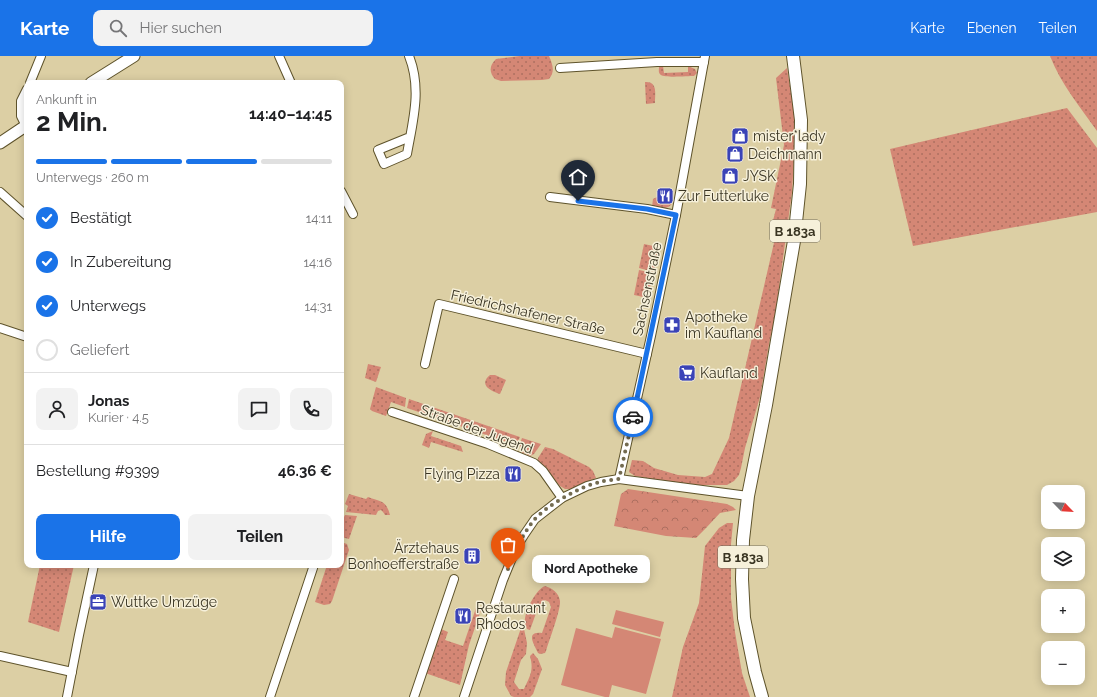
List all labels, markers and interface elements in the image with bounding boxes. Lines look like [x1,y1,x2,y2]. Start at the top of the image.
search box [93,10,373,46]
text: Karte [20,17,69,39]
icon: search [107,17,129,39]
text: Hier suchen [139,19,222,37]
text: Karte [910,20,945,36]
text: Ebenen [967,20,1017,36]
text: Teilen [1039,20,1077,36]
text: Ankunft in [36,92,97,107]
text: 14:40–14:45 [249,105,332,123]
text: 2 Min. [36,107,108,137]
shop icon: mister*lady [730,126,750,146]
place label: mister*lady [753,128,826,144]
shop icon: Deichmann [725,144,745,164]
place label: Deichmann [748,146,822,162]
pin [561,160,595,201]
icon: home [567,166,589,188]
shop icon: JYSK [720,166,740,186]
place label: JYSK [743,168,776,184]
text: Unterwegs · 260 m [36,170,149,185]
restaurant icon: Zur Futterluke [655,186,675,206]
place label: Zur Futterluke [678,188,769,204]
icon: check [36,207,58,229]
text: Bestätigt [70,209,132,227]
text: 14:11 [306,211,332,226]
road number: B 183a [770,220,820,242]
street label: Sachsenstraße [629,241,665,337]
icon: check [36,251,58,273]
text: In Zubereitung [70,253,172,271]
text: 14:16 [303,255,332,270]
street label: Friedrichshafener Straße [449,286,607,338]
icon: check [36,295,58,317]
text: Unterwegs [70,297,146,315]
text: 14:31 [304,299,332,314]
place label: Apotheke im Kaufland [685,309,762,341]
pharmacy icon: Apotheke im Kaufland [662,315,682,335]
text: Geliefert [70,341,129,359]
supermarket icon: Kaufland [677,363,697,383]
place label: Kaufland [700,365,758,381]
button: person [36,388,78,430]
button: chat [238,388,280,430]
button: phone [290,388,332,430]
text: Jonas [88,392,129,410]
courier [613,397,653,437]
street label: Straße der Jugend [419,401,535,457]
icon: car [622,406,644,428]
text: Kurier · 4.5 [88,410,149,425]
text: Bestellung #9399 [36,462,159,480]
text: 46.36 € [278,462,332,480]
restaurant icon: Flying Pizza [503,464,523,484]
place label: Flying Pizza [424,466,500,482]
north arrow [1041,485,1085,529]
map controls [1041,485,1085,685]
button: Hilfe [36,514,180,560]
button: Teilen [188,514,332,560]
pin [491,528,525,569]
icon: bag [497,534,519,556]
button: layers [1041,537,1085,581]
place label: Ärztehaus Bonhoefferstraße [348,538,459,572]
building icon: Ärztehaus Bonhoefferstraße [462,546,482,566]
road number: B 183a [718,546,768,568]
callout: Nord Apotheke [532,555,650,583]
text: Nord Apotheke [544,561,638,576]
button: + [1041,589,1085,633]
office icon: Wuttke Umzüge [88,592,108,612]
place label: Wuttke Umzüge [111,594,217,610]
place label: Restaurant Rhodos [476,600,546,632]
restaurant icon: Restaurant Rhodos [453,606,473,626]
button: − [1041,641,1085,685]

